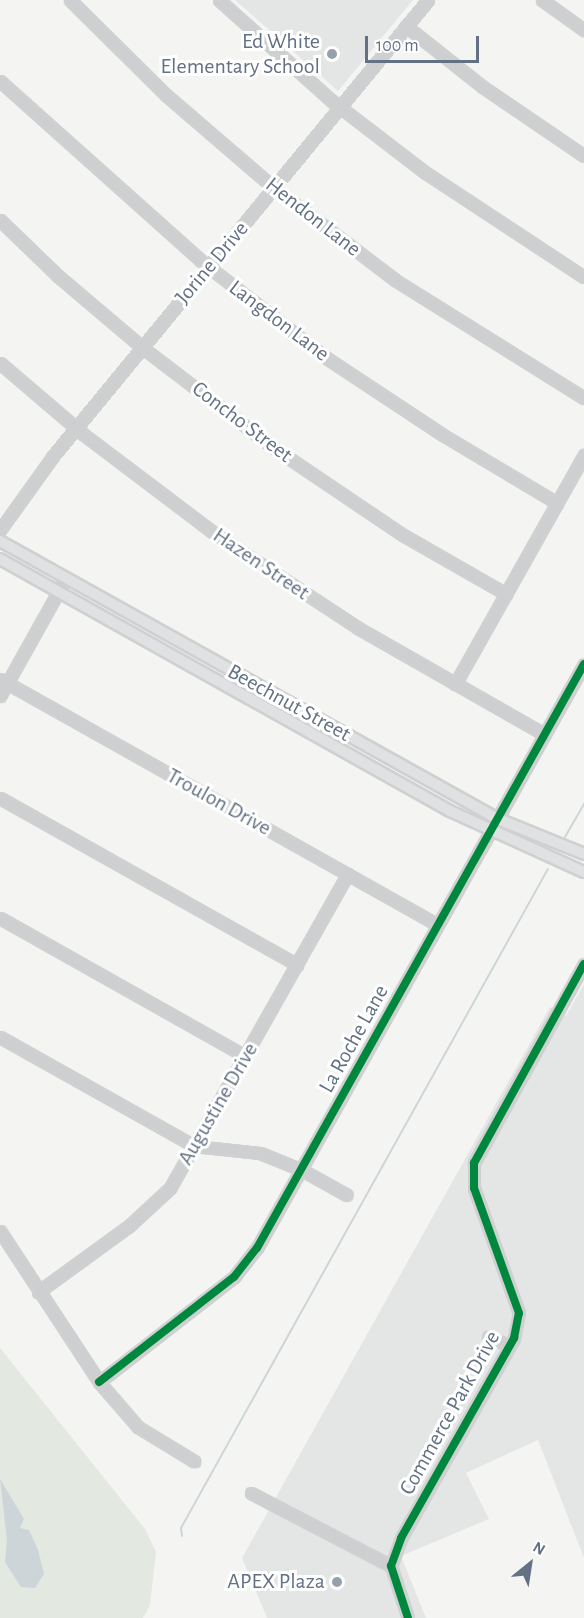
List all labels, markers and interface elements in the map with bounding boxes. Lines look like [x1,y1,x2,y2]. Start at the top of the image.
scale bar [368,24,482,62]
place label: Ed White Elementary School [161,28,320,80]
text: 100 m [376,37,419,55]
marker: Ed White Elementary School [325,47,339,61]
street label: Hendon Lane [260,172,366,262]
street label: Jorine Drive [170,216,254,310]
street label: Langdon Lane [224,275,334,367]
street label: Concho Street [187,376,297,468]
street label: Hazen Street [208,522,314,606]
street label: Beechnut Street [223,658,355,748]
street label: Troulon Drive [162,763,276,841]
street label: La Roche Lane [314,980,394,1098]
street label: Augustine Drive [172,1038,264,1170]
street label: Commerce Park Drive [394,1326,506,1500]
north arrow [500,1534,560,1594]
text: N [530,1539,548,1558]
place label: APEX Plaza [227,1569,325,1595]
marker: APEX Plaza [330,1575,344,1589]

